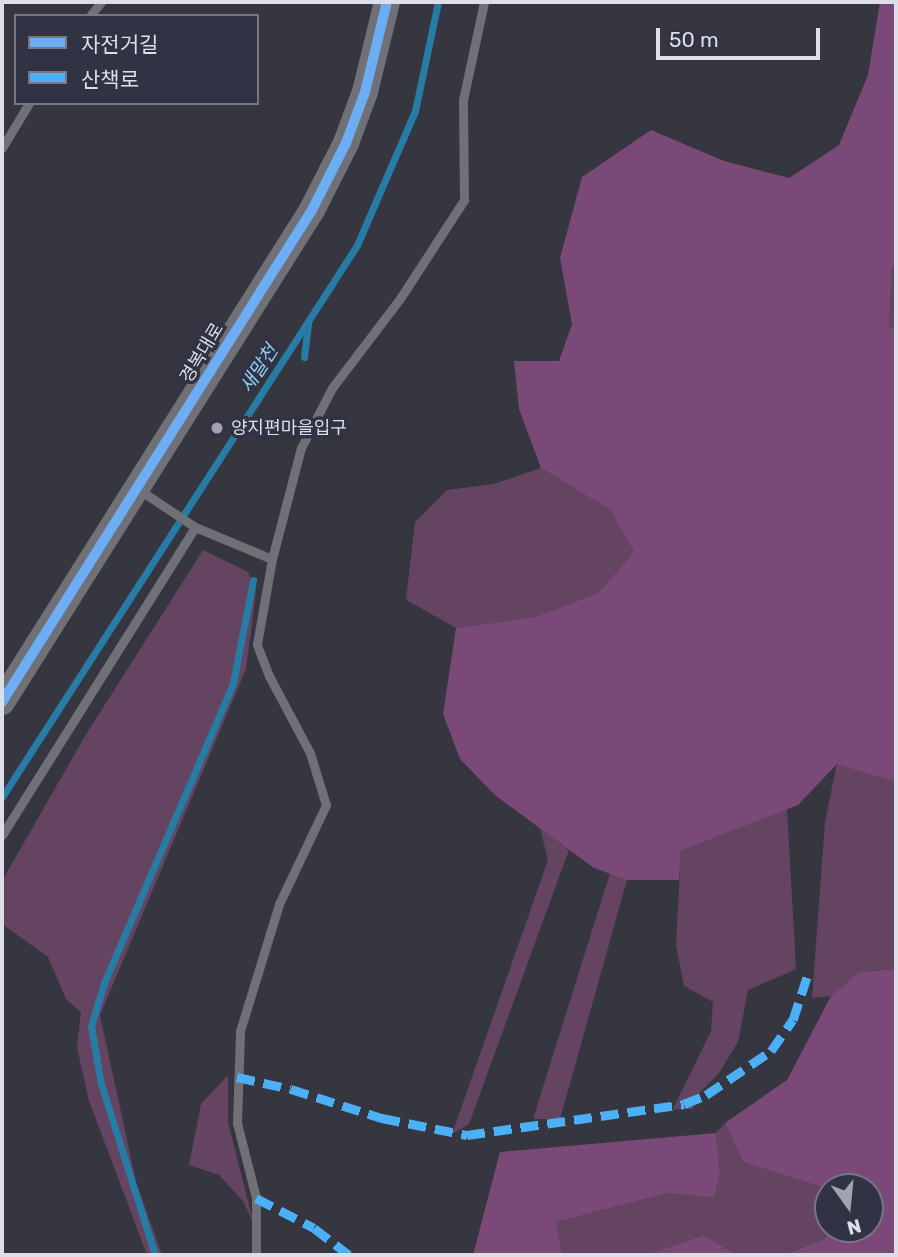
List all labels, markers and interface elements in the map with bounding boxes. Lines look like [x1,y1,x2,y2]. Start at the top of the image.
legend [14,14,259,105]
scale bar [660,14,824,58]
text: 50 m [669,27,719,52]
text: 자전거길 [81,32,158,57]
text: 산책로 [81,67,139,92]
street label: 경복대로 [176,319,228,387]
water label: 새말천 [235,341,283,397]
place label: 양지편마을입구 [231,417,347,439]
marker: 양지편마을입구 [209,420,225,436]
north arrow [814,1173,884,1243]
text: N [844,1214,864,1240]

